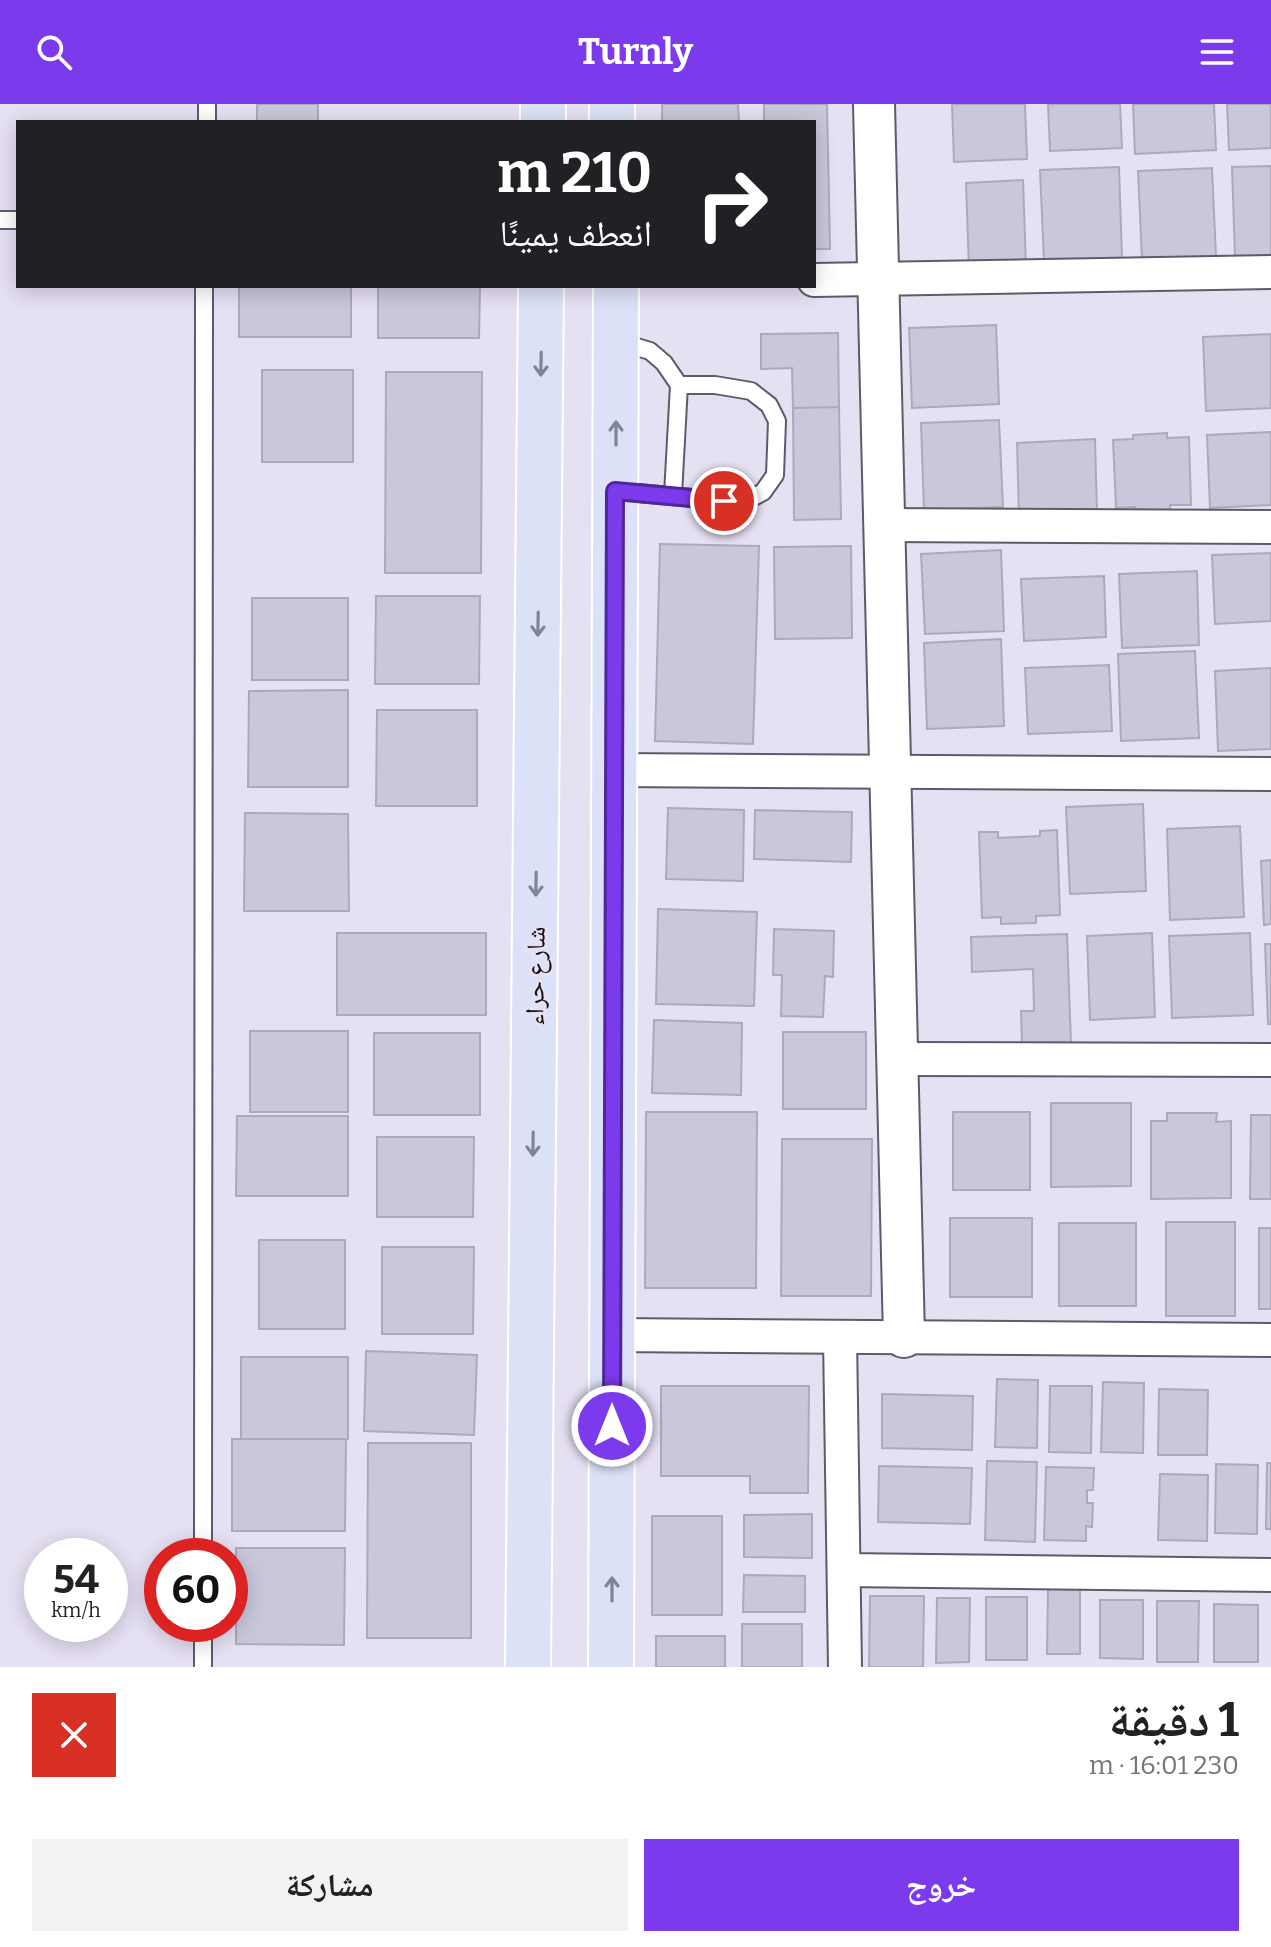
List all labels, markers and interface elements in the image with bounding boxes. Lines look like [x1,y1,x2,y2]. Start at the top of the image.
icon: search [32,30,76,74]
text: Turnly [578,30,693,74]
icon: menu [1195,30,1239,74]
text: 210 m [497,140,652,207]
icon: right [680,152,784,256]
text: انعطف يمينًا [500,212,652,256]
one-way arrow [533,350,549,377]
one-way arrow [608,420,624,447]
pin [690,467,758,535]
icon: arrive [702,479,746,523]
one-way arrow [530,610,546,637]
one-way arrow [528,870,544,897]
street label: شارع حراء [519,926,552,1026]
one-way arrow [525,1130,541,1157]
position arrow [570,1384,654,1468]
speed limit sign: 60 [144,1538,248,1642]
text: 54 [53,1556,99,1604]
one-way arrow [604,1576,620,1603]
text: km/h [51,1598,101,1622]
text: 1 دقيقة [1109,1691,1239,1749]
button: close [32,1693,116,1777]
text: 230 m · 16:01 [1089,1750,1239,1781]
button: مشاركة [32,1839,628,1931]
button: خروج [644,1839,1239,1931]

